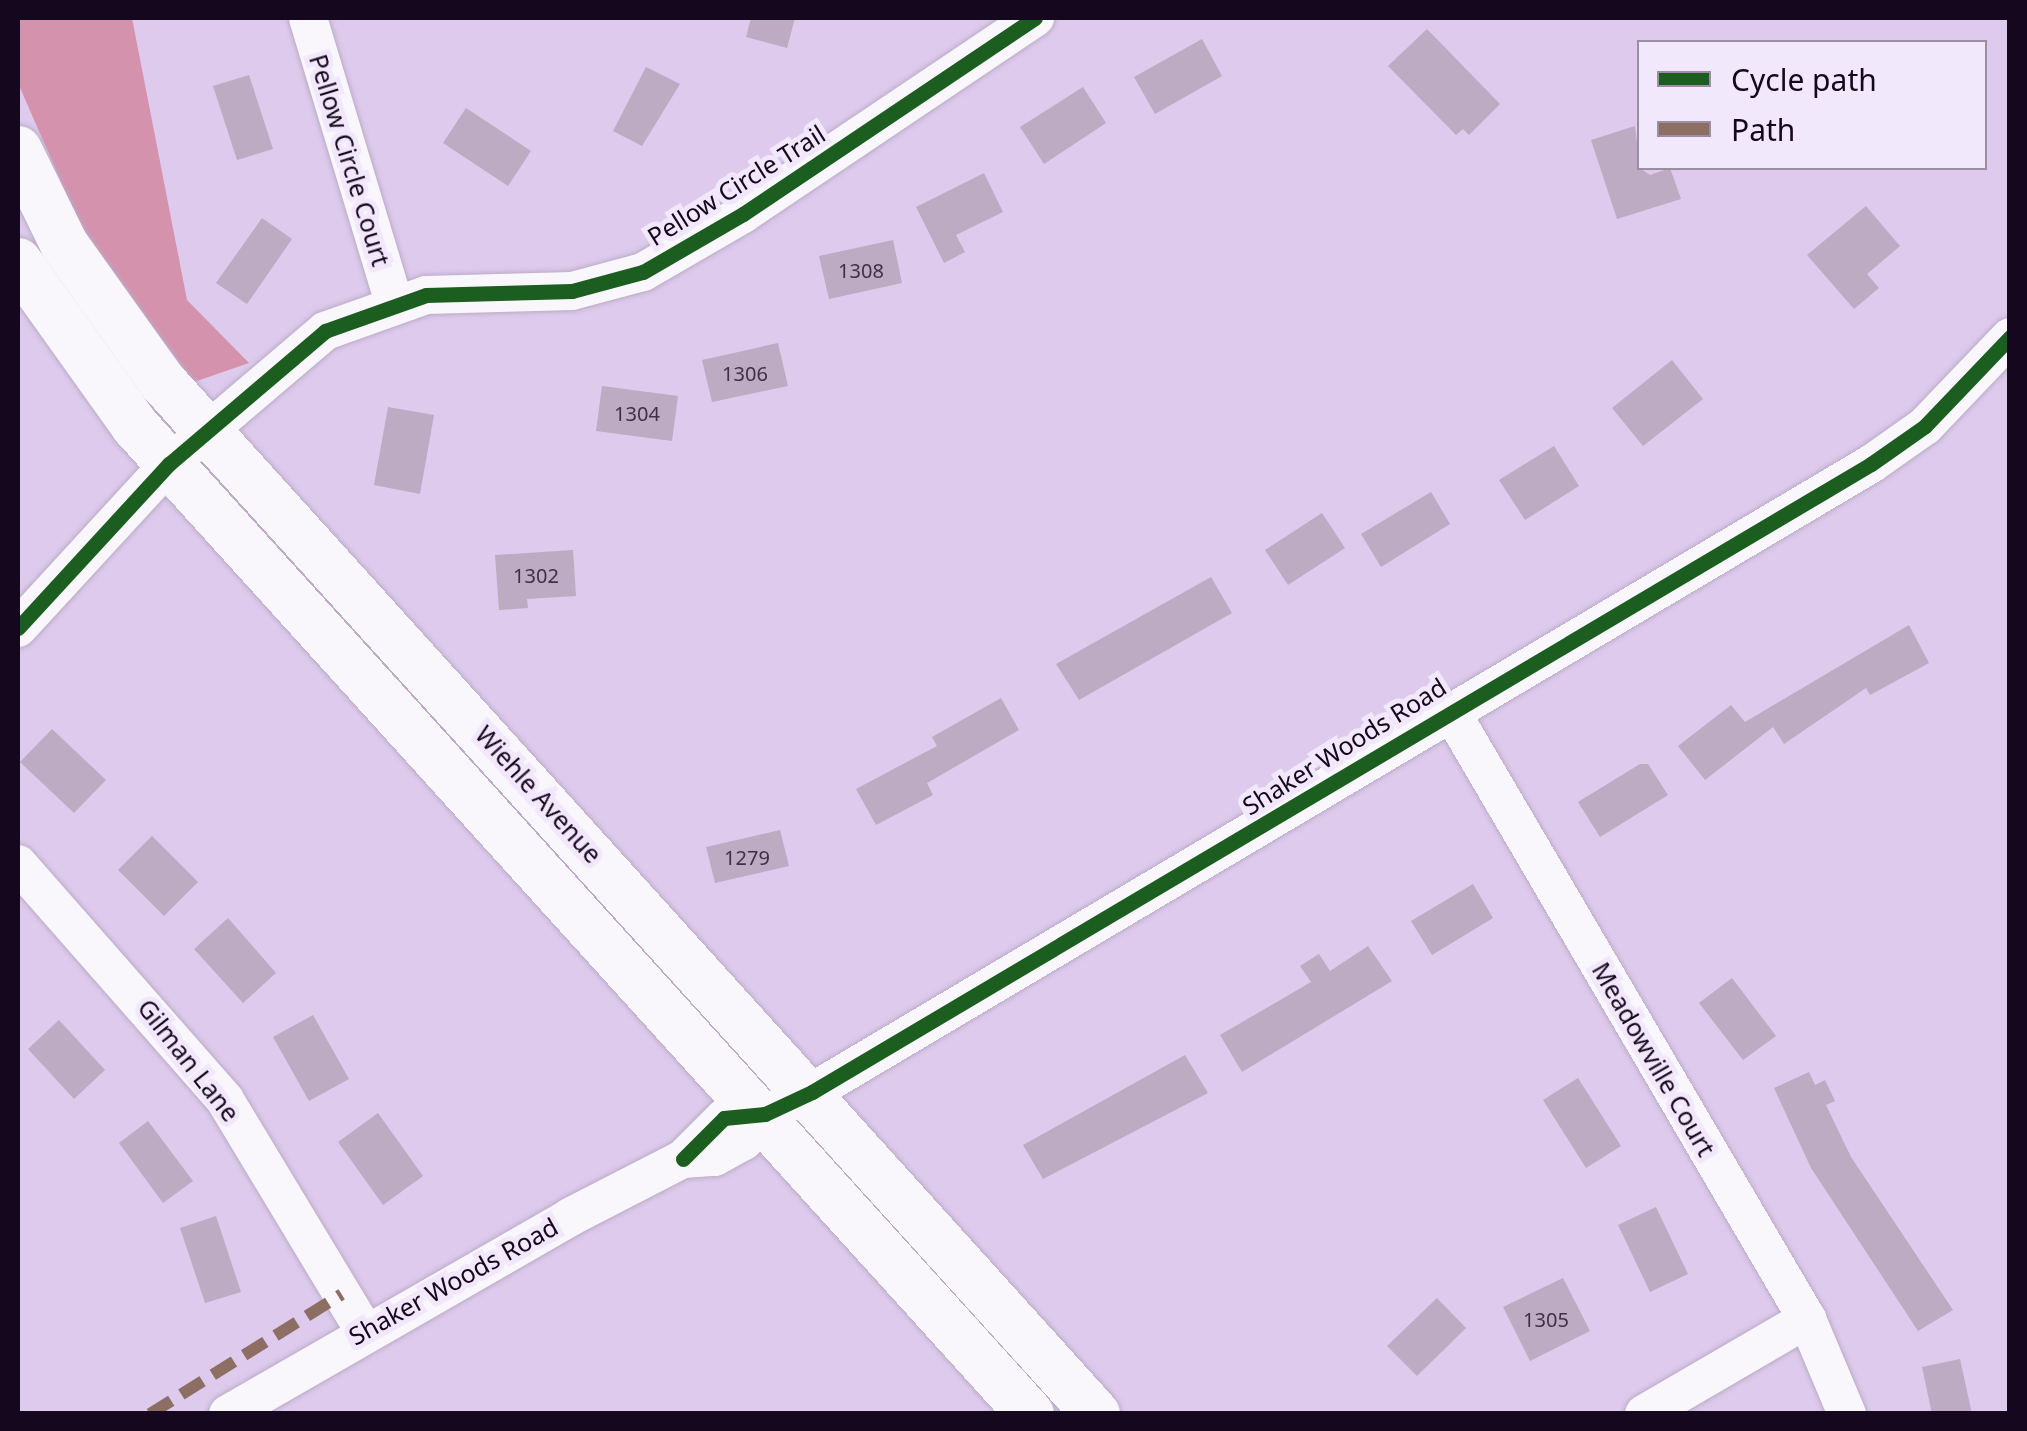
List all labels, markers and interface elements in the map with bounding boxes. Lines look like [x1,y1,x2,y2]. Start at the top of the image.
legend [1637,40,1987,170]
street label: Pellow Circle Court [304,51,396,269]
text: Cycle path [1731,59,1877,100]
text: Path [1731,109,1795,150]
street label: Pellow Circle Trail [642,118,830,252]
house number: 1308 [838,258,884,282]
house number: 1306 [722,361,768,385]
house number: 1304 [614,401,660,425]
house number: 1302 [513,563,559,587]
street label: Shaker Woods Road [1237,671,1451,821]
street label: Wiehle Avenue [470,719,608,869]
house number: 1279 [724,845,770,869]
street label: Meadowville Court [1586,957,1722,1161]
street label: Gilman Lane [132,993,246,1127]
street label: Shaker Woods Road [343,1211,563,1351]
house number: 1305 [1523,1307,1569,1331]

